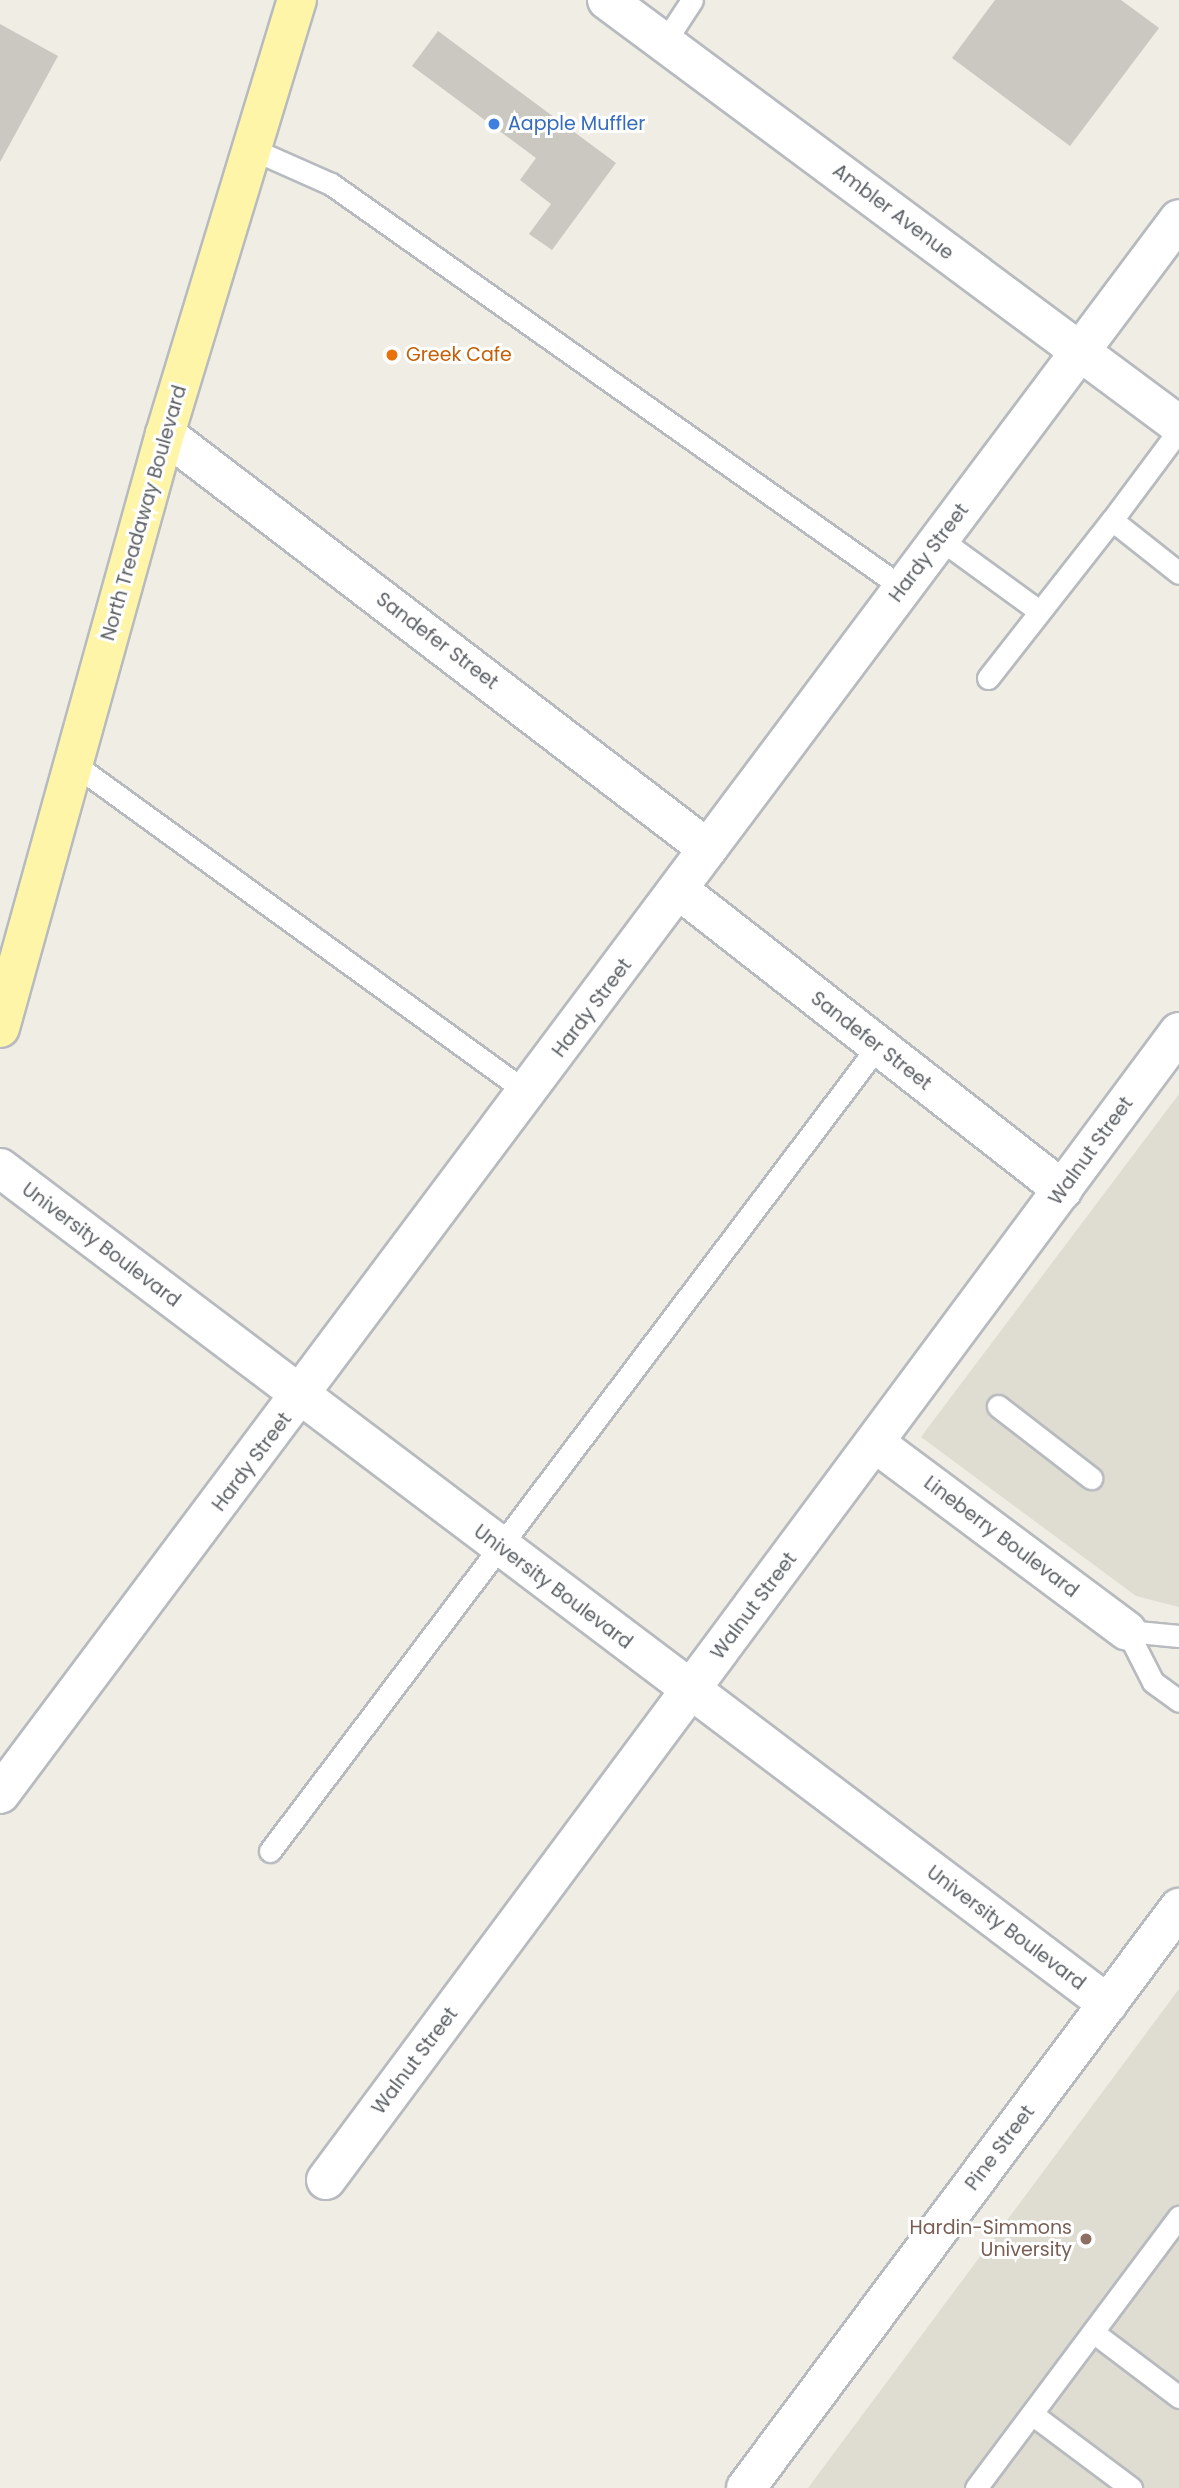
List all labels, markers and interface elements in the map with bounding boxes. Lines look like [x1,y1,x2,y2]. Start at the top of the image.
place label: Aapple Muffler [508,113,645,135]
marker: Aapple Muffler [486,116,502,132]
street label: Ambler Avenue [828,159,958,265]
place label: Greek Cafe [406,344,512,366]
marker: Greek Cafe [384,347,400,363]
street label: North Treadaway Boulevard [97,383,191,643]
street label: Hardy Street [885,499,973,607]
street label: Sandefer Street [372,588,502,694]
street label: Hardy Street [548,954,636,1062]
street label: Sandefer Street [806,987,936,1095]
street label: Walnut Street [1044,1093,1138,1209]
street label: University Boulevard [17,1178,185,1312]
street label: Hardy Street [208,1408,296,1516]
street label: Lineberry Boulevard [919,1472,1083,1602]
street label: University Boulevard [469,1520,637,1654]
street label: Walnut Street [706,1548,802,1664]
street label: University Boulevard [922,1861,1090,1995]
street label: Walnut Street [367,2003,463,2119]
street label: Pine Street [961,2101,1039,2195]
place label: Hardin-Simmons University [910,2217,1072,2261]
marker: Hardin-Simmons University [1078,2231,1094,2247]

